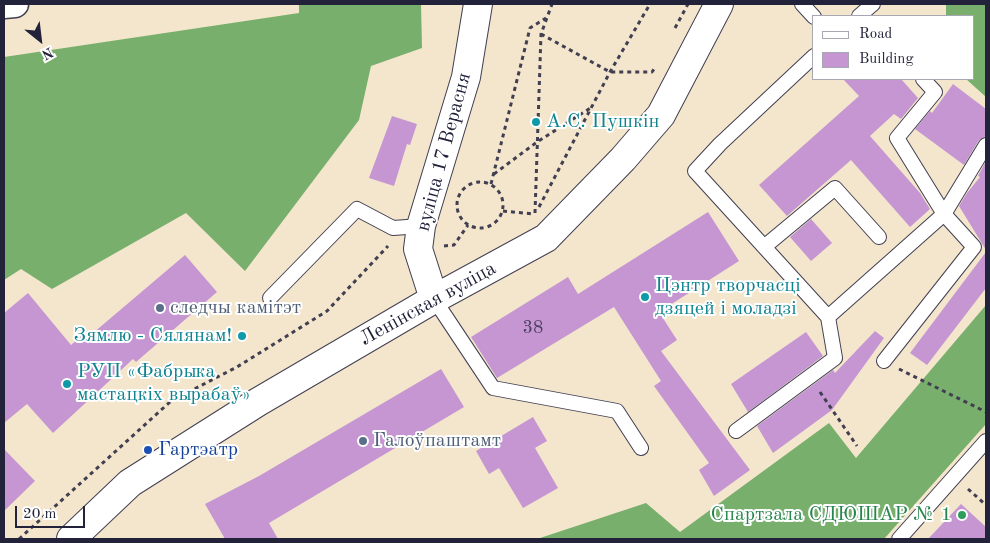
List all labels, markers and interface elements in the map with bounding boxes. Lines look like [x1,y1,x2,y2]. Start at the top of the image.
north arrow [15,15,65,65]
legend [812,15,975,80]
text: Road [859,27,892,42]
text: N [39,44,55,62]
text: Building [859,52,914,67]
street label: вуліца 17 Верасня [411,70,477,234]
place label: А.С. Пушкін [546,110,659,134]
marker: А.С. Пушкін [530,116,542,128]
street label: Ленінская вуліца [356,257,500,351]
place label: Цэнтр творчасці дзяцей і моладзі [655,274,801,321]
marker: Цэнтр творчасці дзяцей і моладзі [639,291,651,303]
place label: следчы камітэт [170,296,301,320]
marker: следчы камітэт [154,302,166,314]
house number: 38 [523,317,543,339]
place label: Зямлю - Сялянам! [73,324,232,348]
marker: Зямлю - Сялянам! [236,330,248,342]
place label: РУП «Фабрыка мастацкіх вырабаў» [77,360,251,407]
marker: РУП «Фабрыка мастацкіх вырабаў» [61,378,73,390]
place label: Галоўпаштамт [373,429,501,453]
marker: Галоўпаштамт [357,435,369,447]
place label: Гартэатр [158,438,238,462]
marker: Гартэатр [142,444,154,456]
scale bar [18,496,88,528]
place label: Спартзала СДЮШАР № 1 [711,503,952,527]
text: 20 m [23,507,57,522]
marker: Спартзала СДЮШАР № 1 [956,509,968,521]

